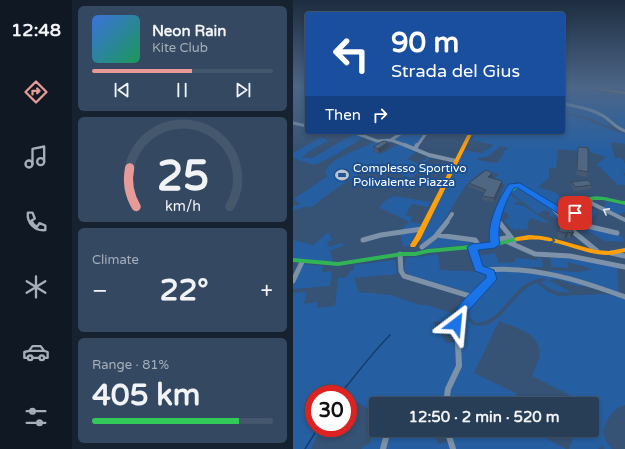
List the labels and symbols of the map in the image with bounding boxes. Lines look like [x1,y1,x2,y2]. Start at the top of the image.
place label: Complesso Sportivo Polivalente Piazza [353,161,467,189]
sports icon: Complesso Sportivo Polivalente Piazza [334,167,350,183]
pin [558,196,592,230]
one-way arrow [603,208,610,216]
one-way arrow [549,235,555,243]
position arrow [435,303,477,345]
speed limit sign: 30 [305,385,357,437]

